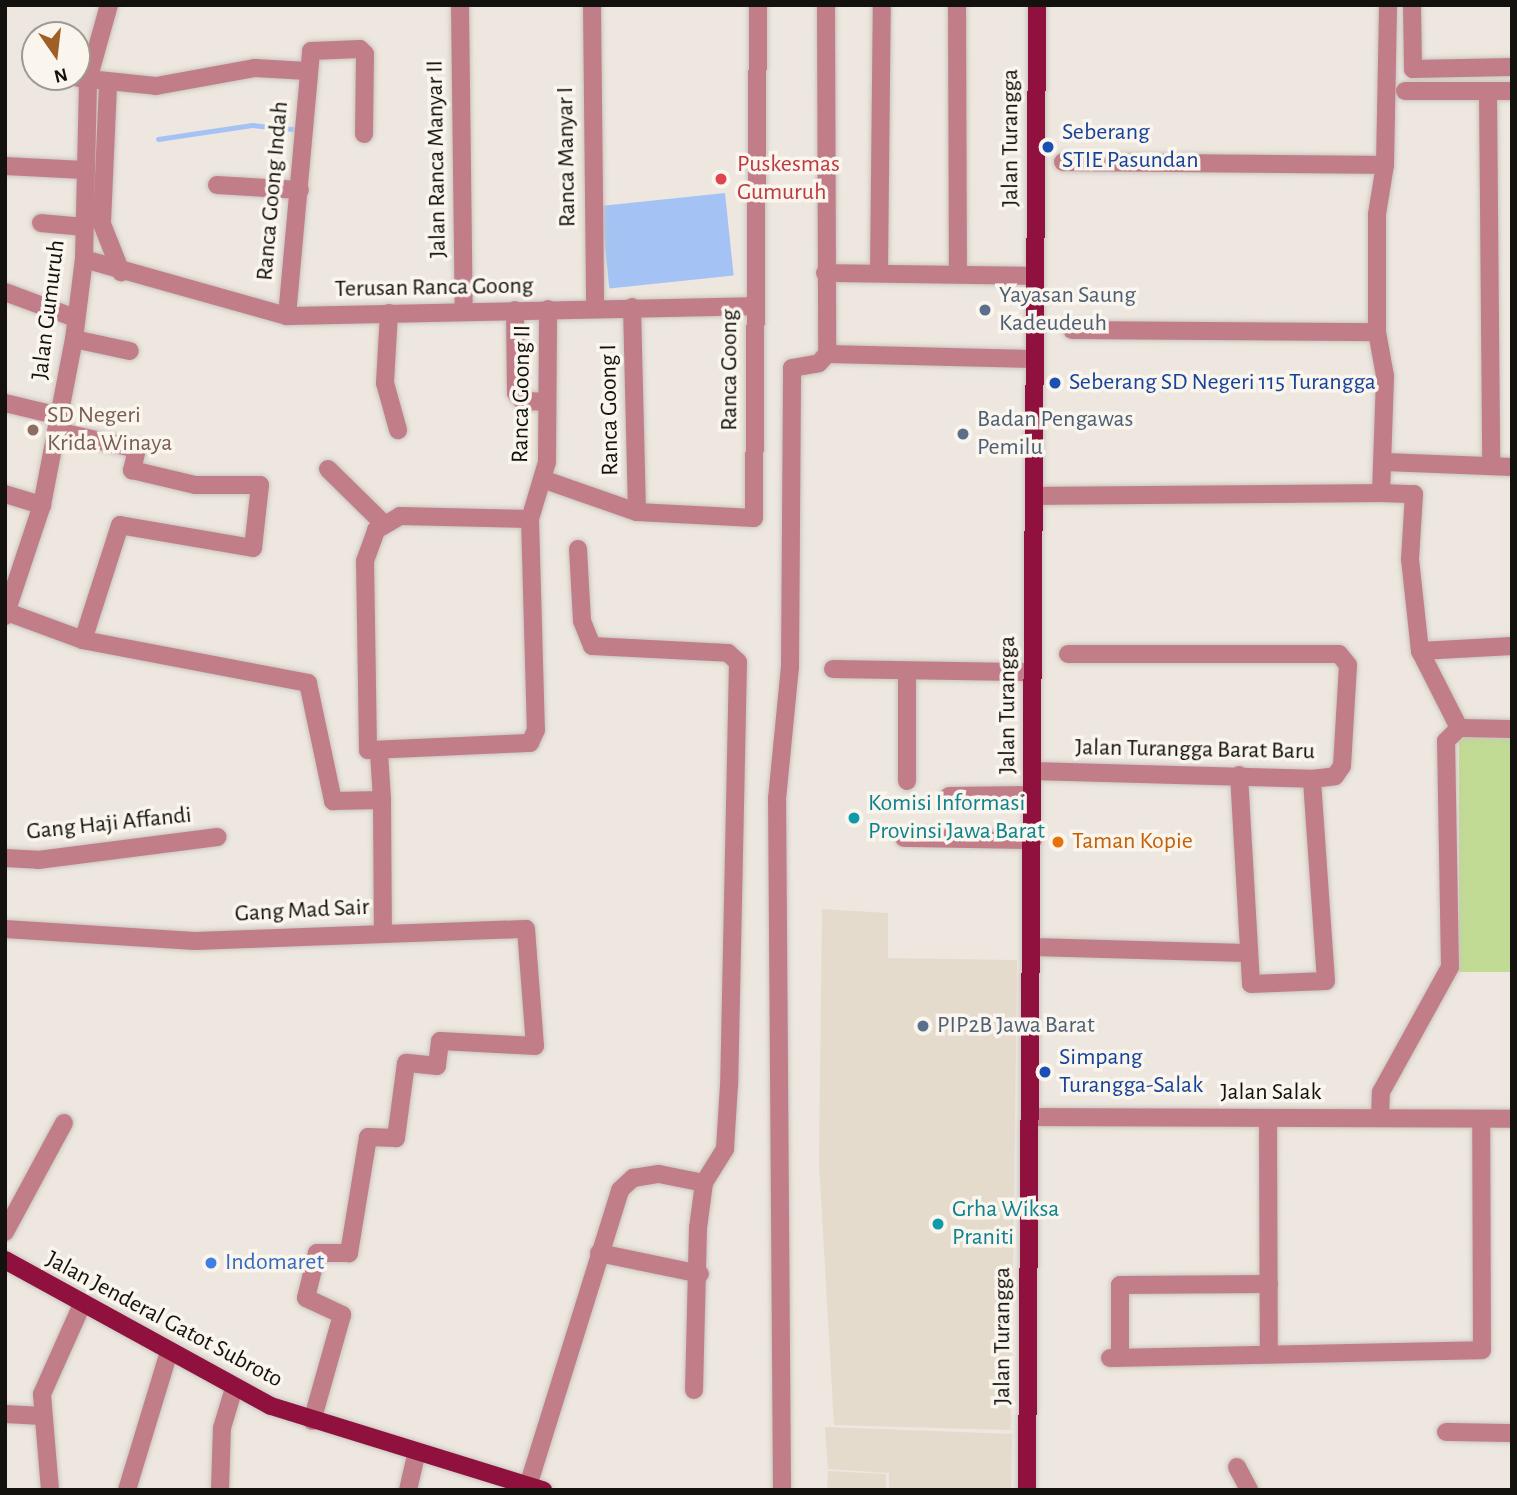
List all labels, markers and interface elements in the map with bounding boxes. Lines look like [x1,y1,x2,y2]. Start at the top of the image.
north arrow [21,21,91,91]
street label: Jalan Ranca Manyar II [421,60,453,258]
text: N [52,64,69,86]
street label: Jalan Turangga [997,69,1025,207]
street label: Ranca Manyar I [551,87,583,227]
street label: Ranca Goong Indah [251,100,295,282]
place label: Seberang STIE Pasundan [1062,119,1199,175]
marker: Seberang STIE Pasundan [1040,139,1056,155]
place label: Puskesmas Gumuruh [737,151,840,207]
marker: Puskesmas Gumuruh [711,169,731,189]
street label: Jalan Gumuruh [26,238,72,382]
street label: Terusan Ranca Goong [334,272,534,304]
place label: Yayasan Saung Kadeudeuh [999,282,1136,338]
marker: Yayasan Saung Kadeudeuh [977,302,993,318]
street label: Ranca Goong [716,309,744,431]
street label: Ranca Goong II [506,325,538,463]
street label: Ranca Goong I [594,344,626,476]
place label: Seberang SD Negeri 115 Turangga [1069,369,1376,397]
marker: Seberang SD Negeri 115 Turangga [1047,375,1063,391]
place label: SD Negeri Krida Winaya [47,402,172,458]
place label: Badan Pengawas Pemilu [977,406,1133,462]
marker: SD Negeri Krida Winaya [25,422,41,438]
marker: Badan Pengawas Pemilu [955,426,971,442]
street label: Jalan Turangga [994,636,1022,774]
street label: Jalan Turangga Barat Baru [1075,734,1315,766]
place label: Komisi Informasi Provinsi Jawa Barat [868,790,1045,846]
street label: Gang Haji Affandi [25,801,193,847]
marker: Komisi Informasi Provinsi Jawa Barat [846,810,862,826]
place label: Taman Kopie [1072,828,1193,856]
marker: Taman Kopie [1050,834,1066,850]
street label: Gang Mad Sair [234,893,370,929]
place label: PIP2B Jawa Barat [937,1012,1095,1040]
marker: PIP2B Jawa Barat [915,1018,931,1034]
place label: Simpang Turangga-Salak [1059,1044,1203,1100]
marker: Simpang Turangga-Salak [1037,1064,1053,1080]
street label: Jalan Salak [1220,1079,1322,1107]
place label: Grha Wiksa Praniti [952,1196,1059,1252]
marker: Grha Wiksa Praniti [930,1216,946,1232]
street label: Jalan Jenderal Gatot Subroto [41,1245,287,1395]
place label: Indomaret [225,1249,324,1277]
marker: Indomaret [203,1255,219,1271]
street label: Jalan Turangga [989,1267,1017,1405]

